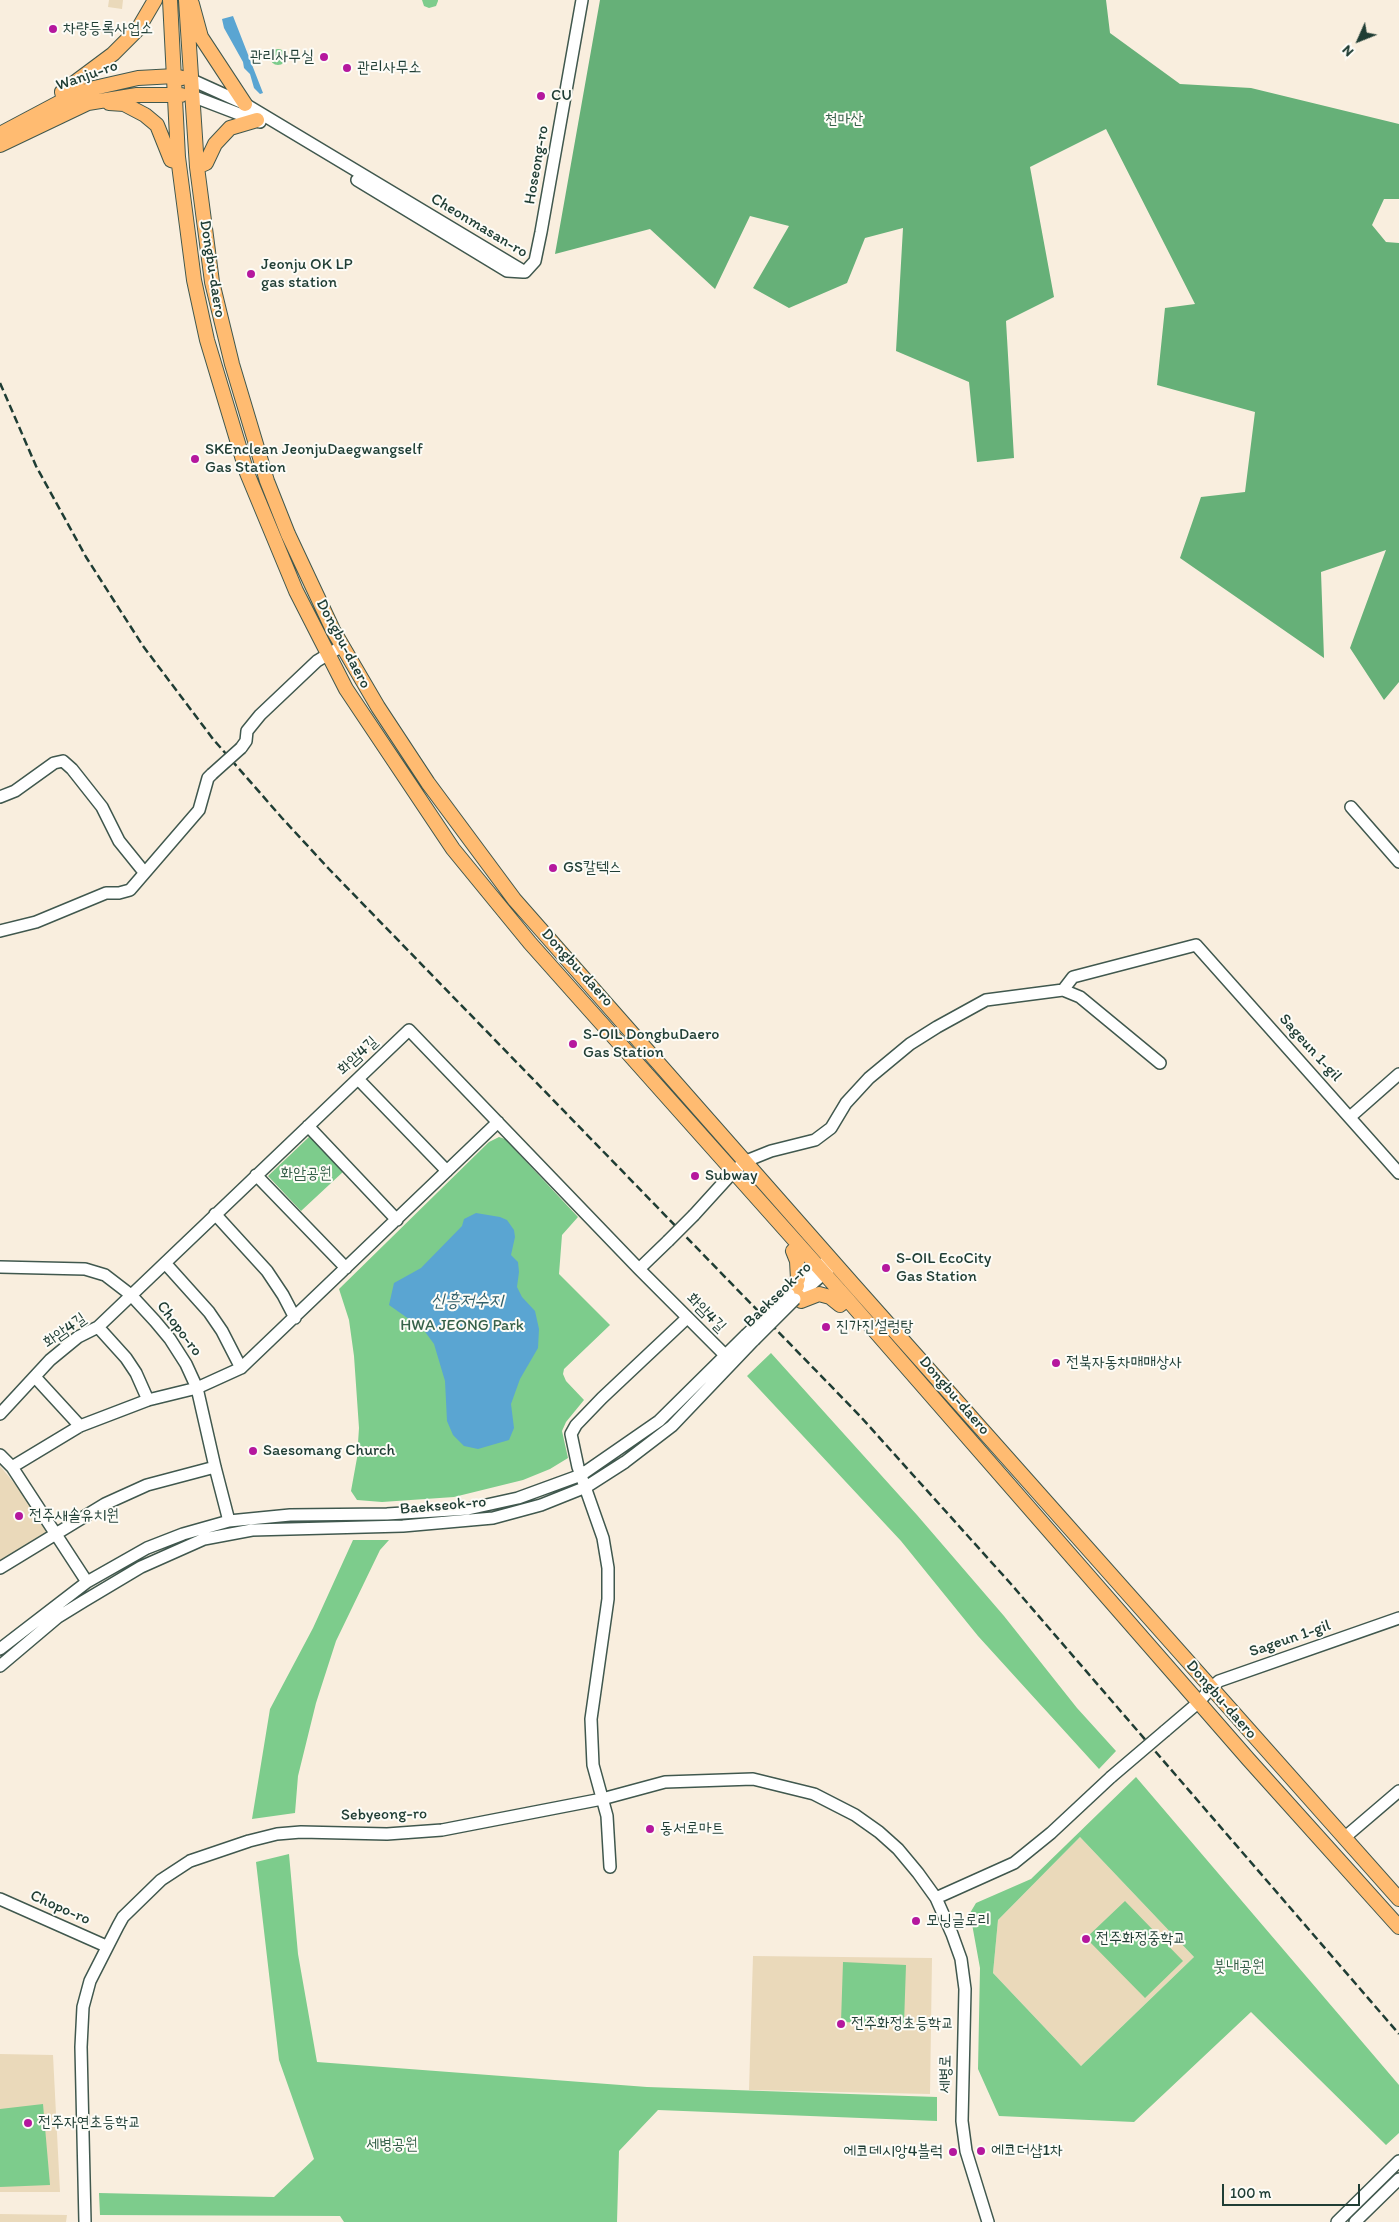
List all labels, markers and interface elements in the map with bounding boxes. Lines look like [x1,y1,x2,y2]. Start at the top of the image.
north arrow [1334,15,1384,65]
place label: 차량등록사업소 [63,19,153,39]
marker: 차량등록사업소 [47,23,59,35]
text: N [1338,41,1357,60]
place label: 관리사무실 [250,47,314,67]
marker: 관리사무실 [318,51,330,63]
street label: Wanju-ro [54,56,120,96]
place label: 관리사무소 [357,58,421,78]
marker: 관리사무소 [341,62,353,74]
place label: CU [551,86,572,106]
marker: CU [535,90,547,102]
park label: 천마산 [825,110,863,130]
street label: Hoseong-ro [521,124,553,206]
street label: Cheonmasan-ro [427,189,531,263]
street label: Dongbu-daero [195,219,229,319]
place label: Jeonju OK LP gas station [261,255,353,293]
marker: Jeonju OK LP gas station [245,268,257,280]
place label: SKEnclean JeonjuDaegwangself Gas Station [205,440,423,478]
marker: SKEnclean JeonjuDaegwangself Gas Station [189,453,201,465]
street label: Dongbu-daero [311,596,375,692]
place label: GS칼텍스 [563,858,622,878]
marker: GS칼텍스 [547,862,559,874]
street label: Dongbu-daero [537,925,617,1011]
street label: Sageun 1-gil [1274,1010,1346,1086]
place label: S-OIL DongbuDaero Gas Station [583,1025,719,1063]
street label: 화암4길 [334,1033,382,1079]
marker: S-OIL DongbuDaero Gas Station [567,1038,579,1050]
park label: 화암공원 [280,1164,332,1184]
place label: Subway [705,1166,757,1186]
marker: Subway [689,1170,701,1182]
place label: S-OIL EcoCity Gas Station [896,1249,991,1287]
street label: Baekseok-ro [740,1258,816,1332]
marker: S-OIL EcoCity Gas Station [880,1262,892,1274]
street label: 화암4길 [682,1289,730,1337]
water label: 신흥저수지 [431,1290,503,1312]
street label: Chopo-ro [152,1298,206,1360]
street label: 화암4길 [40,1309,90,1353]
park label: HWA JEONG Park [400,1316,524,1336]
place label: 진가진설렁탕 [836,1317,913,1337]
marker: 진가진설렁탕 [820,1321,832,1333]
street label: Dongbu-daero [914,1353,994,1439]
place label: 전북자동차매매상사 [1066,1353,1182,1373]
marker: 전북자동차매매상사 [1050,1357,1062,1369]
place label: Saesomang Church [263,1441,395,1461]
marker: Saesomang Church [247,1445,259,1457]
street label: Baekseok-ro [399,1493,487,1519]
place label: 전주새솔유치원 [29,1506,119,1526]
marker: 전주새솔유치원 [13,1510,25,1522]
street label: Sageun 1-gil [1247,1616,1333,1662]
street label: Dongbu-daero [1181,1657,1261,1743]
street label: Sebyeong-ro [341,1805,427,1825]
place label: 동서로마트 [660,1819,724,1839]
marker: 동서로마트 [644,1823,656,1835]
street label: Chopo-ro [27,1886,93,1930]
place label: 모닝글로리 [926,1911,990,1931]
marker: 모닝글로리 [910,1915,922,1927]
place label: 전주화정중학교 [1096,1929,1186,1949]
marker: 전주화정중학교 [1080,1933,1092,1945]
park label: 붓내공원 [1213,1957,1265,1977]
place label: 전주화정초등학교 [851,2014,954,2034]
marker: 전주화정초등학교 [835,2018,847,2030]
street label: 세병로 [936,2055,956,2093]
place label: 전주자연초등학교 [38,2113,141,2133]
marker: 전주자연초등학교 [22,2117,34,2129]
park label: 세병공원 [366,2135,418,2155]
place label: 에코더샵1차 [991,2141,1063,2161]
place label: 에코데시앙4블럭 [843,2142,943,2162]
marker: 에코더샵1차 [975,2145,987,2157]
marker: 에코데시앙4블럭 [947,2146,959,2158]
scale bar [1224,2174,1362,2206]
text: 100 m [1230,2184,1271,2202]

